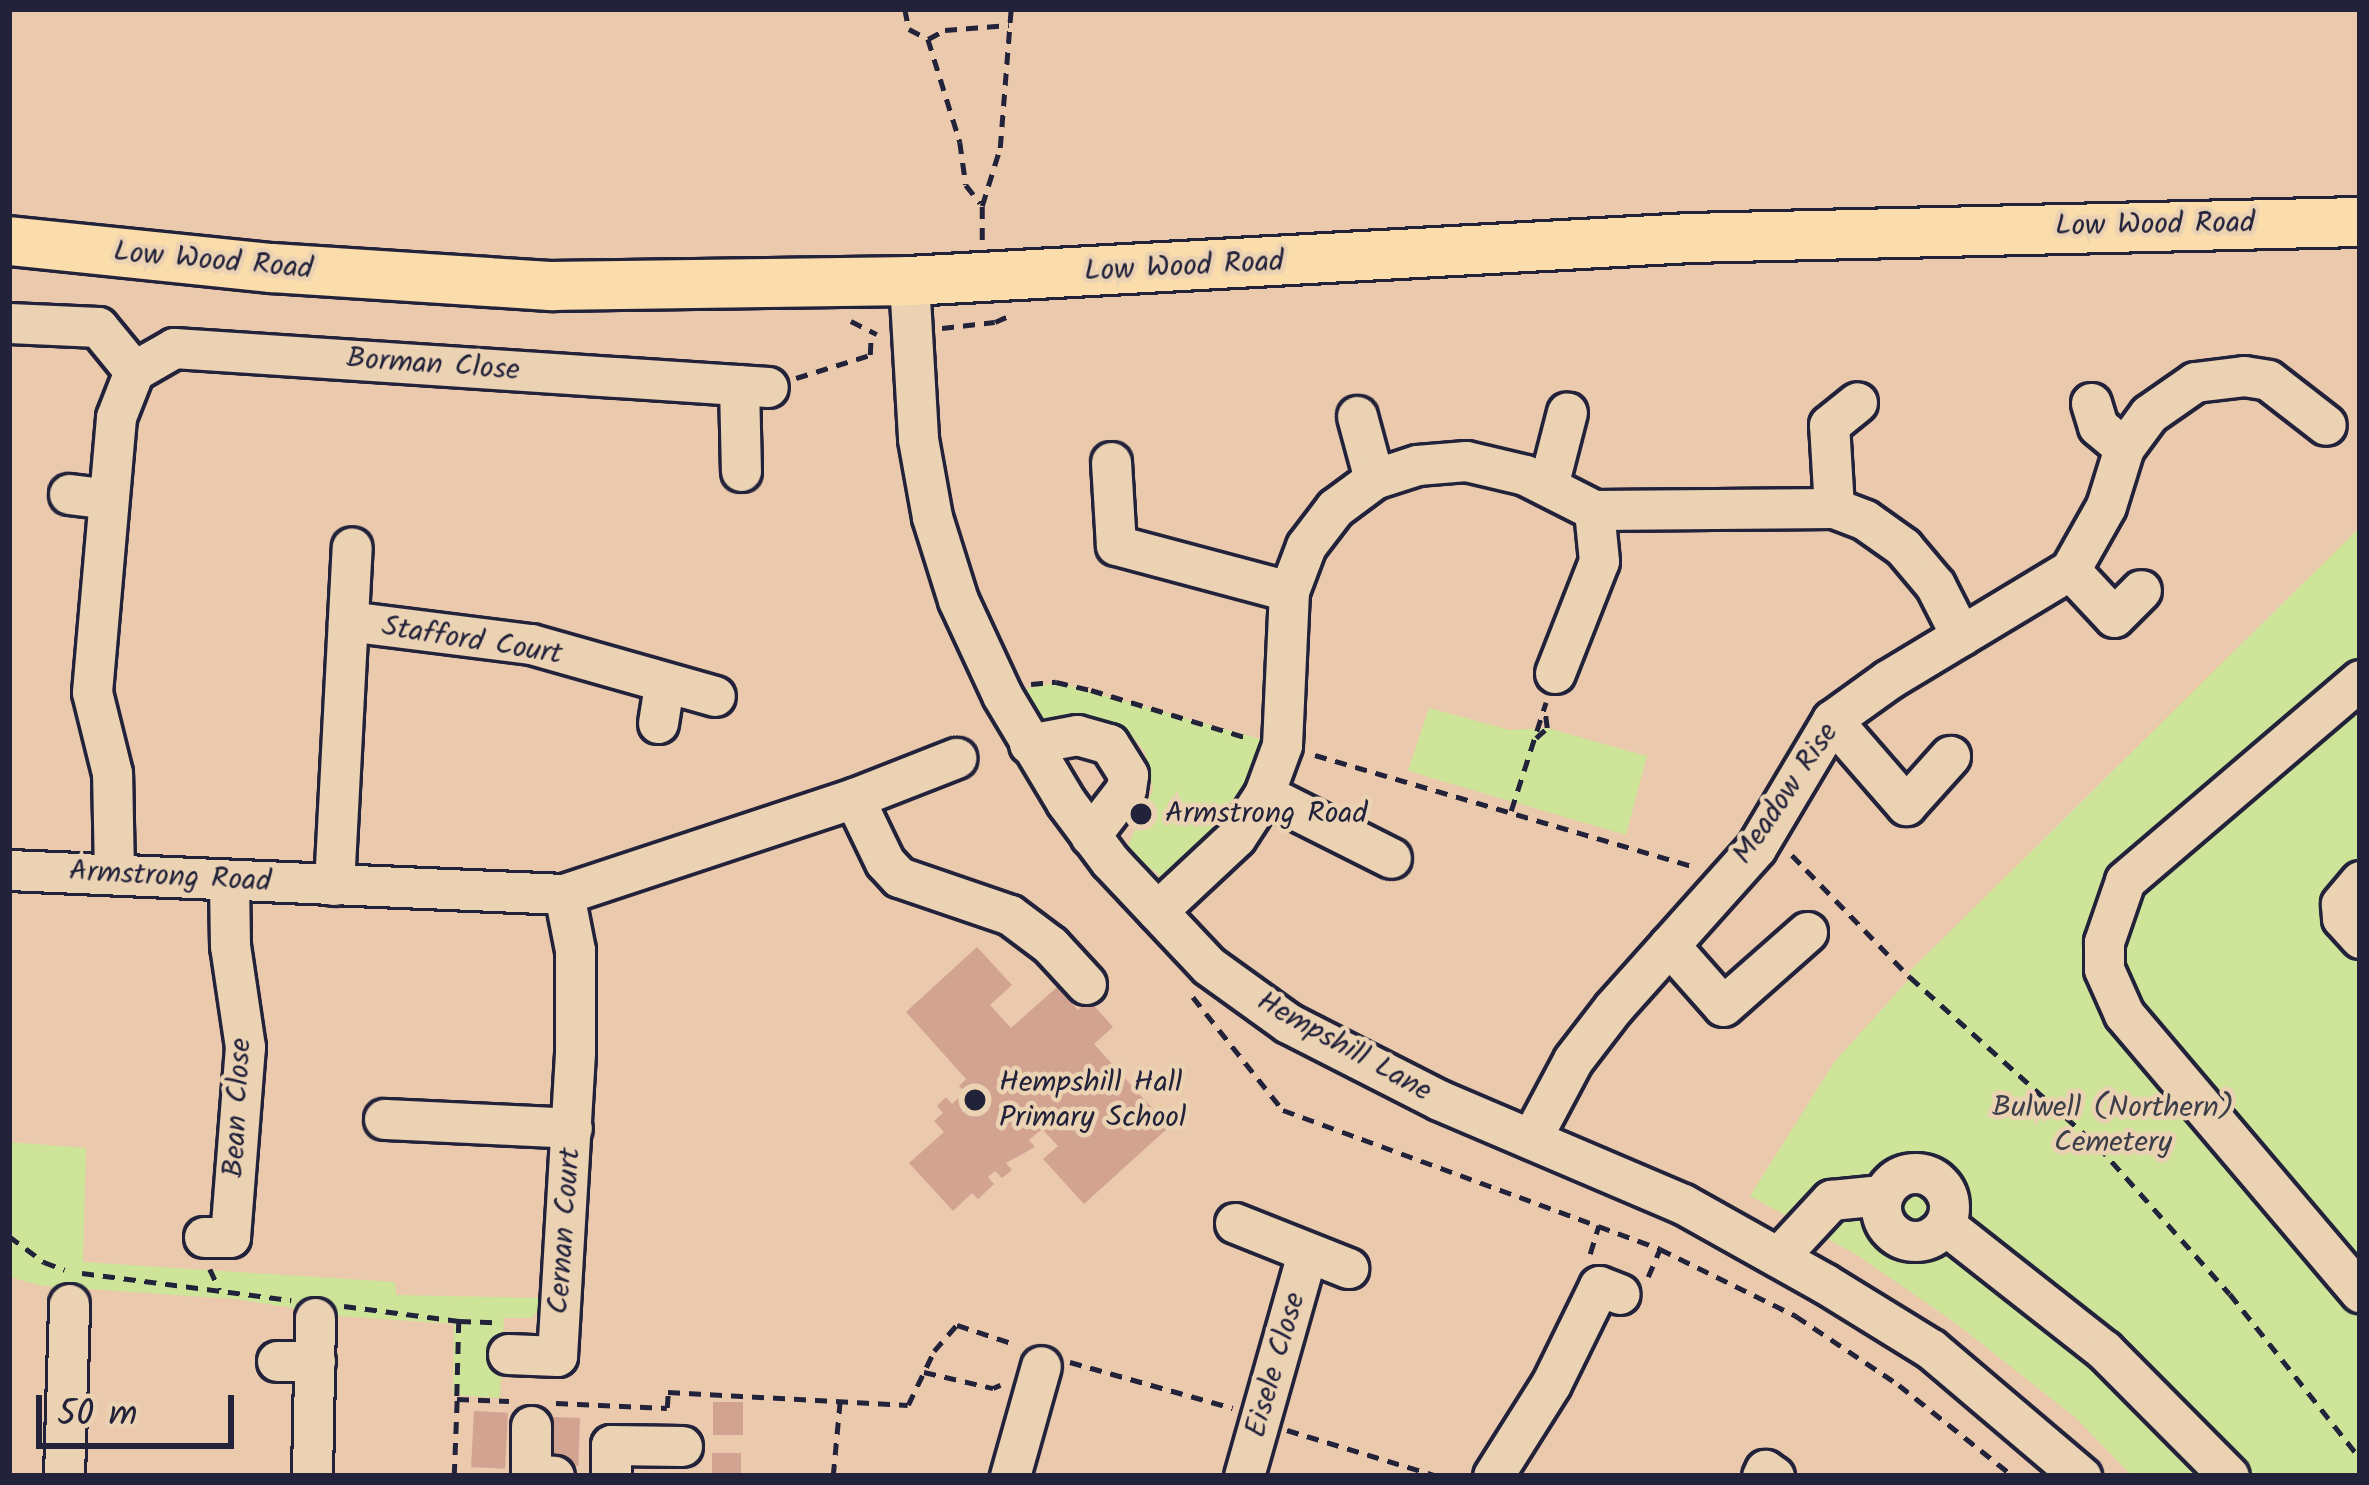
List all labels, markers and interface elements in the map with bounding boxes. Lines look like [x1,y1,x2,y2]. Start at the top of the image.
street label: Low Wood Road [2055,205,2255,245]
street label: Low Wood Road [112,234,314,288]
street label: Low Wood Road [1083,244,1285,290]
street label: Borman Close [345,341,521,389]
street label: Stafford Court [379,609,565,673]
street label: Meadow Rise [1726,716,1846,872]
place label: Armstrong Road [1165,796,1367,832]
marker: Armstrong Road [1128,801,1154,827]
street label: Armstrong Road [68,854,272,900]
street label: Hempshill Lane [1250,984,1438,1110]
street label: Bean Close [216,1037,260,1179]
place label: Hempshill Hall Primary School [999,1065,1186,1136]
marker: Hempshill Hall Primary School [962,1087,988,1113]
park label: Bulwell (Northern) Cemetery [1992,1090,2234,1160]
street label: Cernan Court [541,1146,589,1316]
street label: Eisele Close [1238,1288,1314,1442]
scale bar [42,1371,240,1445]
text: 50 m [57,1387,137,1444]

